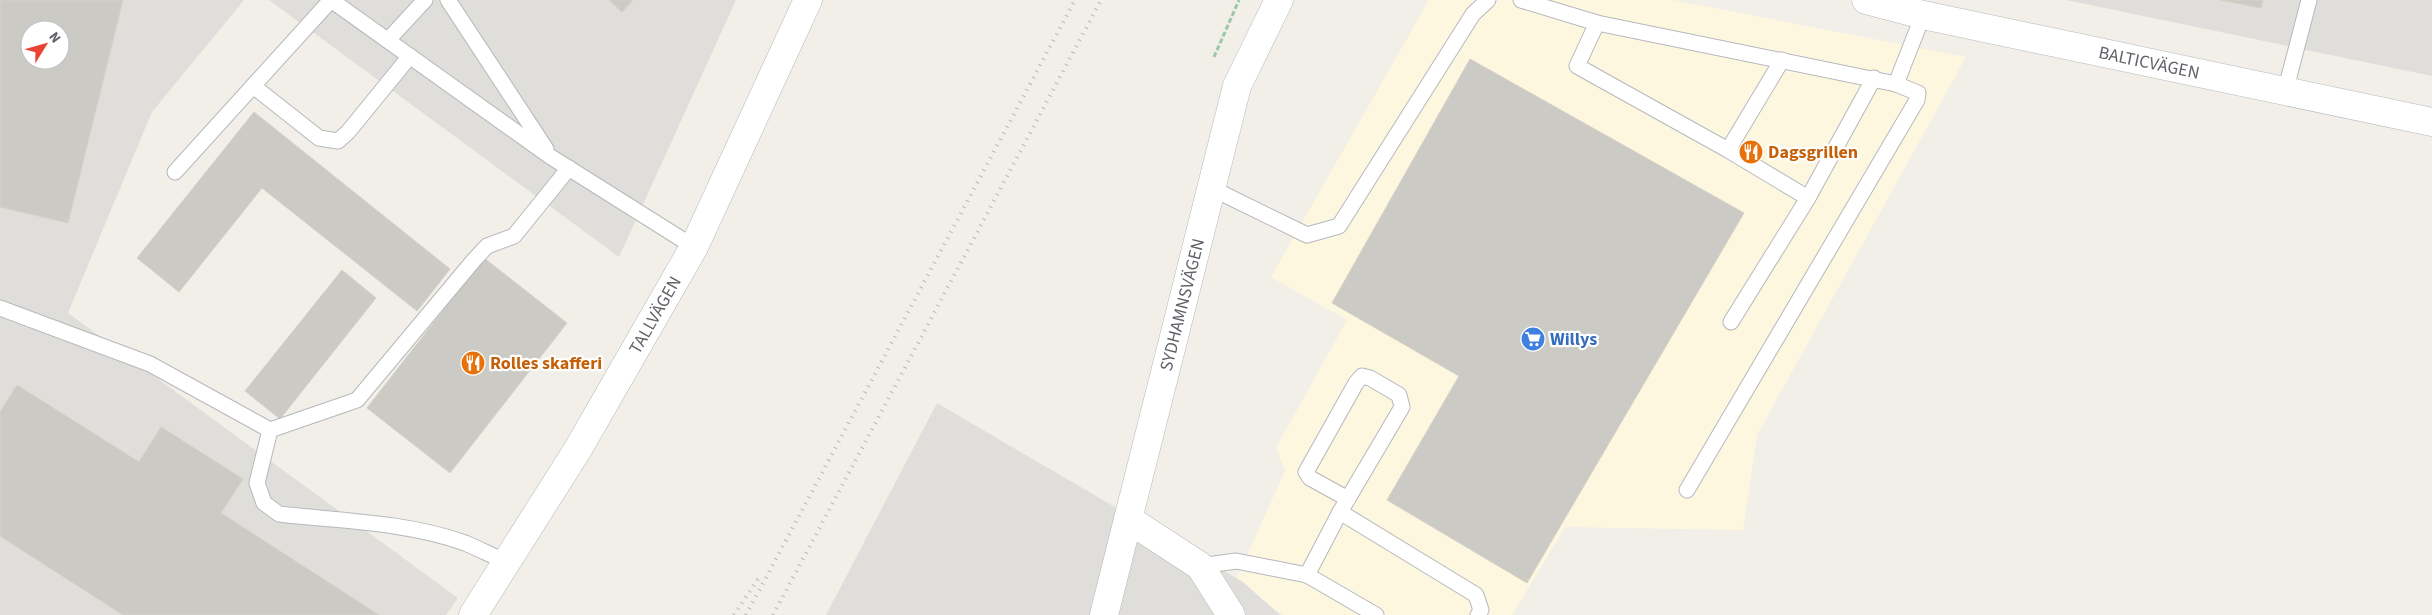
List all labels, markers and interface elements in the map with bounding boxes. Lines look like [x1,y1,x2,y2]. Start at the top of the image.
north arrow [20,20,70,70]
text: N [44,28,65,48]
street label: BALTICVÄGEN [2096,40,2202,85]
restaurant icon: Dagsgrillen [1738,139,1764,165]
place label: Dagsgrillen [1768,140,1858,165]
street label: SYDHAMNSVÄGEN [1153,236,1211,374]
street label: TALLVÄGEN [623,272,687,358]
supermarket icon: Willys [1520,326,1546,352]
place label: Willys [1550,327,1597,352]
restaurant icon: Rolles skafferi [460,350,486,376]
place label: Rolles skafferi [490,351,602,376]

